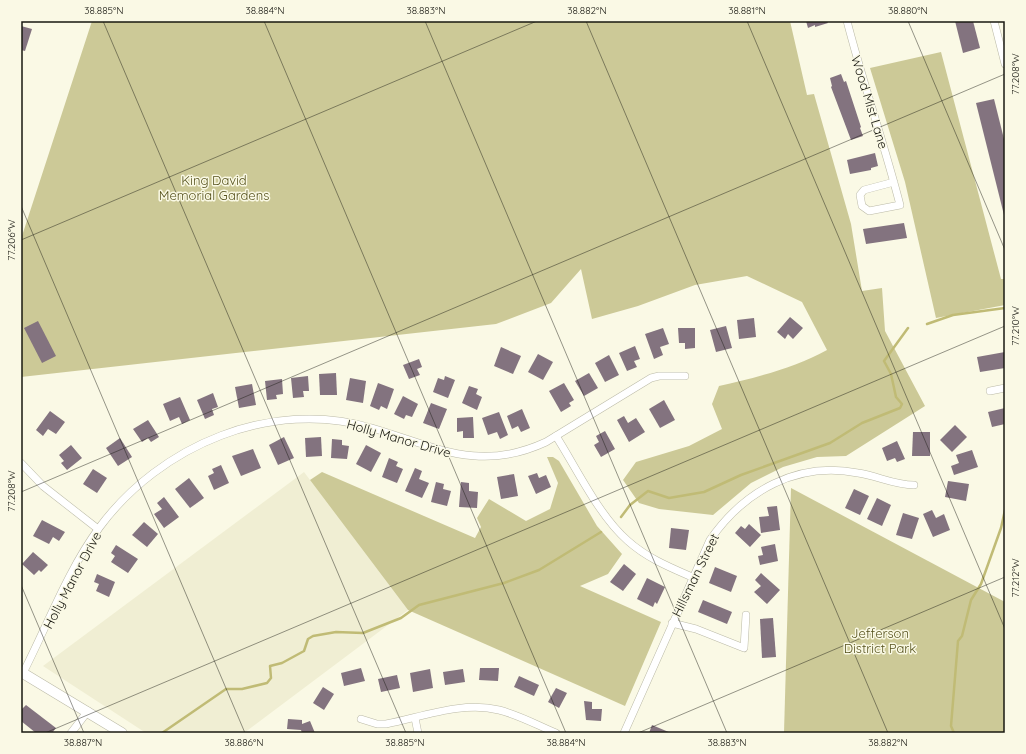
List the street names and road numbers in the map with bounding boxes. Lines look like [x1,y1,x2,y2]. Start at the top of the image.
street label: Wood Mist Lane [848,53,892,151]
street label: Holly Manor Drive [345,415,453,461]
street label: Holly Manor Drive [40,529,104,631]
street label: Hillsman Street [668,531,722,619]

